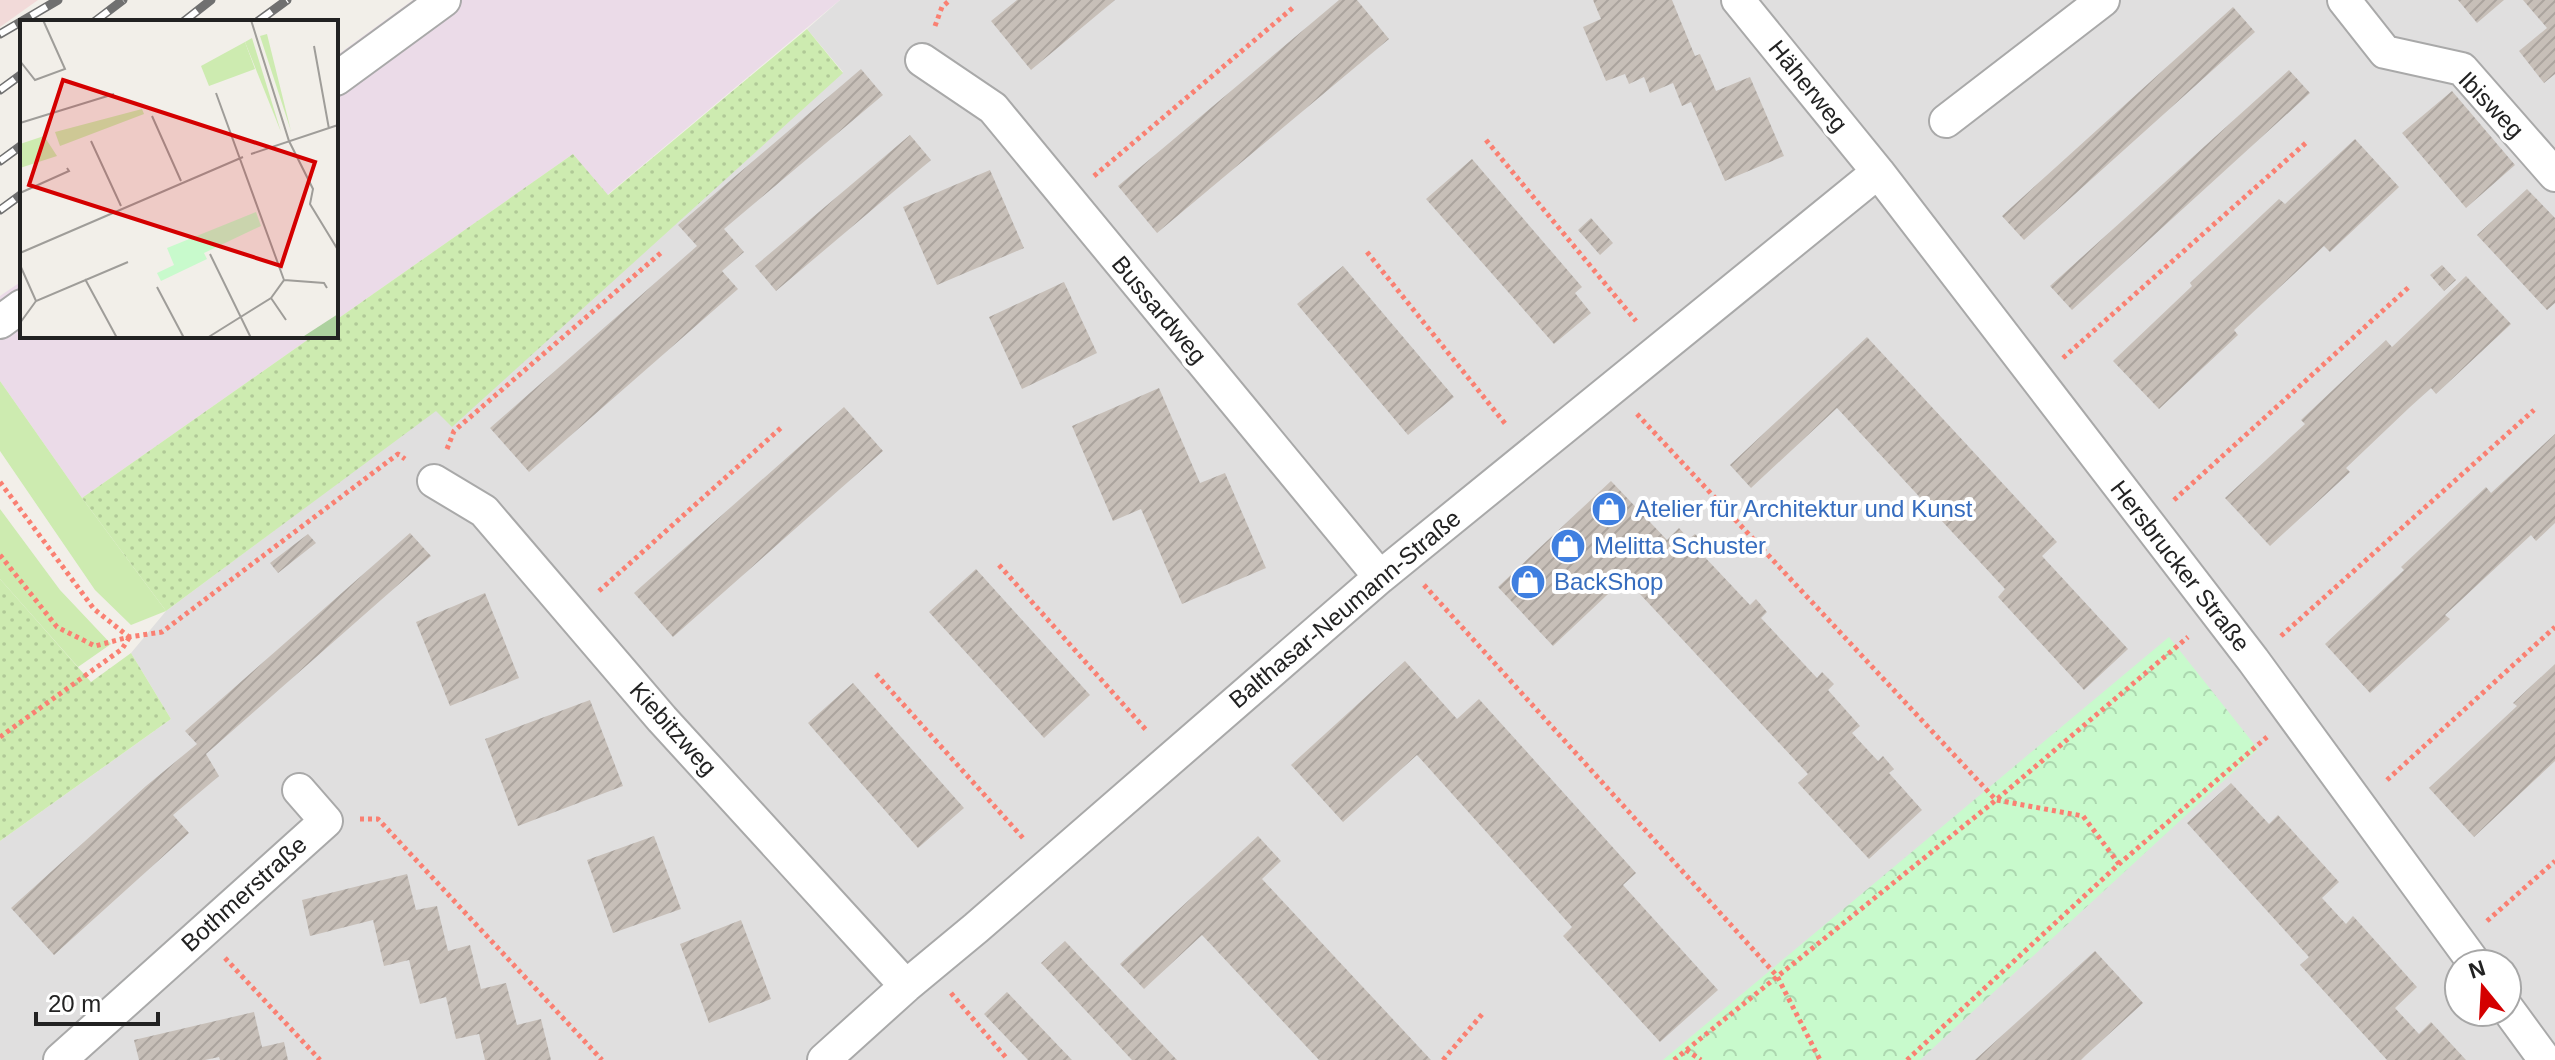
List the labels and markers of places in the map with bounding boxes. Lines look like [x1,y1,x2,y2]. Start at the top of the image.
shop icon: Atelier für Architektur und Kunst [1590,490,1628,528]
place label: Atelier für Architektur und Kunst [1635,495,1973,522]
shop icon: Melitta Schuster [1549,527,1587,565]
place label: Melitta Schuster [1594,532,1766,559]
shop icon: BackShop [1509,563,1547,601]
place label: BackShop [1554,568,1663,595]

